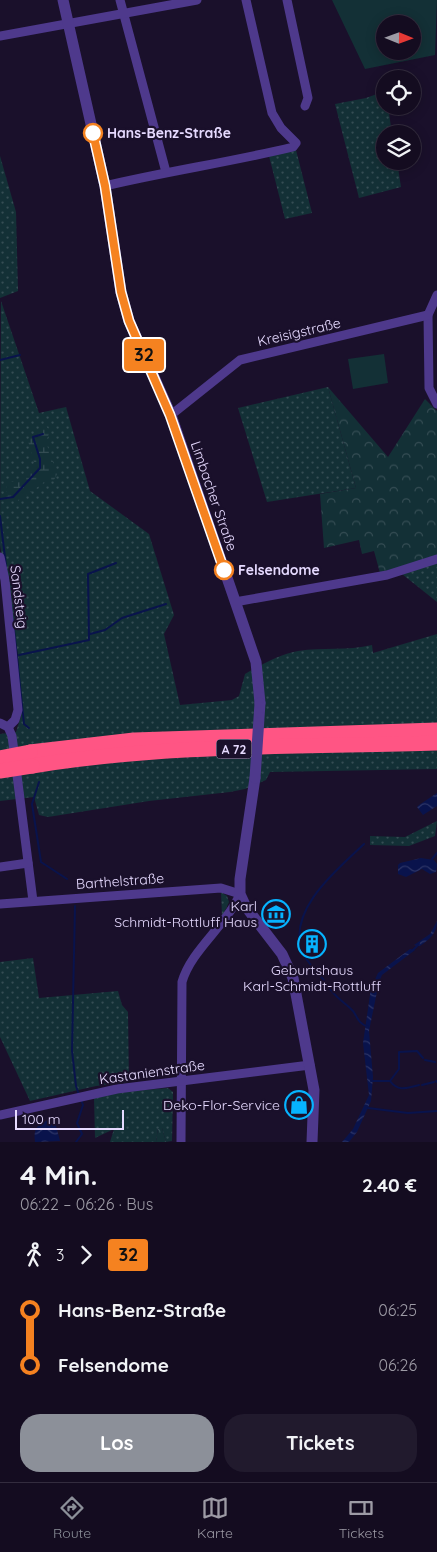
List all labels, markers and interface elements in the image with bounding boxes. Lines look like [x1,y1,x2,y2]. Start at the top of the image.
north arrow [376,15,421,60]
map controls [376,15,421,170]
button: locate [376,70,421,115]
marker: Hans-Benz-Straße [83,123,103,143]
place label: Hans-Benz-Straße [107,124,231,142]
button: layers [376,125,421,170]
street label: Kreisigstraße [256,314,342,350]
line badge: 32 [122,339,166,371]
text: 32 [134,343,154,366]
street label: Limbacher Straße [187,439,241,553]
marker: Felsendome [214,560,234,580]
place label: Felsendome [238,561,320,579]
street label: Sandsteig [6,564,32,630]
road number: A 72 [216,740,252,759]
street label: Barthelstraße [75,869,165,893]
place label: Karl Schmidt-Rottluff Haus [114,897,257,931]
museum icon: Karl Schmidt-Rottluff Haus [261,899,291,929]
building icon: Geburtshaus Karl-Schmidt-Rottluff [297,929,327,959]
place label: Geburtshaus Karl-Schmidt-Rottluff [243,961,381,995]
street label: Kastanienstraße [98,1056,206,1088]
shop icon: Deko-Flor-Service [284,1090,314,1120]
place label: Deko-Flor-Service [163,1096,280,1114]
scale bar [15,1107,124,1130]
text: 100 m [22,1110,60,1128]
text: 4 Min. [20,1157,98,1192]
text: 2.40 € [362,1173,417,1197]
text: 06:22 – 06:26 · Bus [20,1194,153,1214]
icon: walk [20,1241,48,1269]
icon: forward [72,1241,100,1269]
text: 32 [118,1243,138,1266]
text: 3 [56,1245,64,1265]
text: Hans-Benz-Straße [58,1298,226,1322]
text: 06:25 [378,1300,417,1320]
text: Felsendome [58,1353,169,1377]
text: 06:26 [378,1355,417,1375]
button: Los [20,1414,214,1472]
button: Tickets [224,1414,417,1472]
tab: Route [53,1494,91,1542]
tab: Karte [197,1494,233,1542]
tab: Tickets [339,1494,384,1542]

